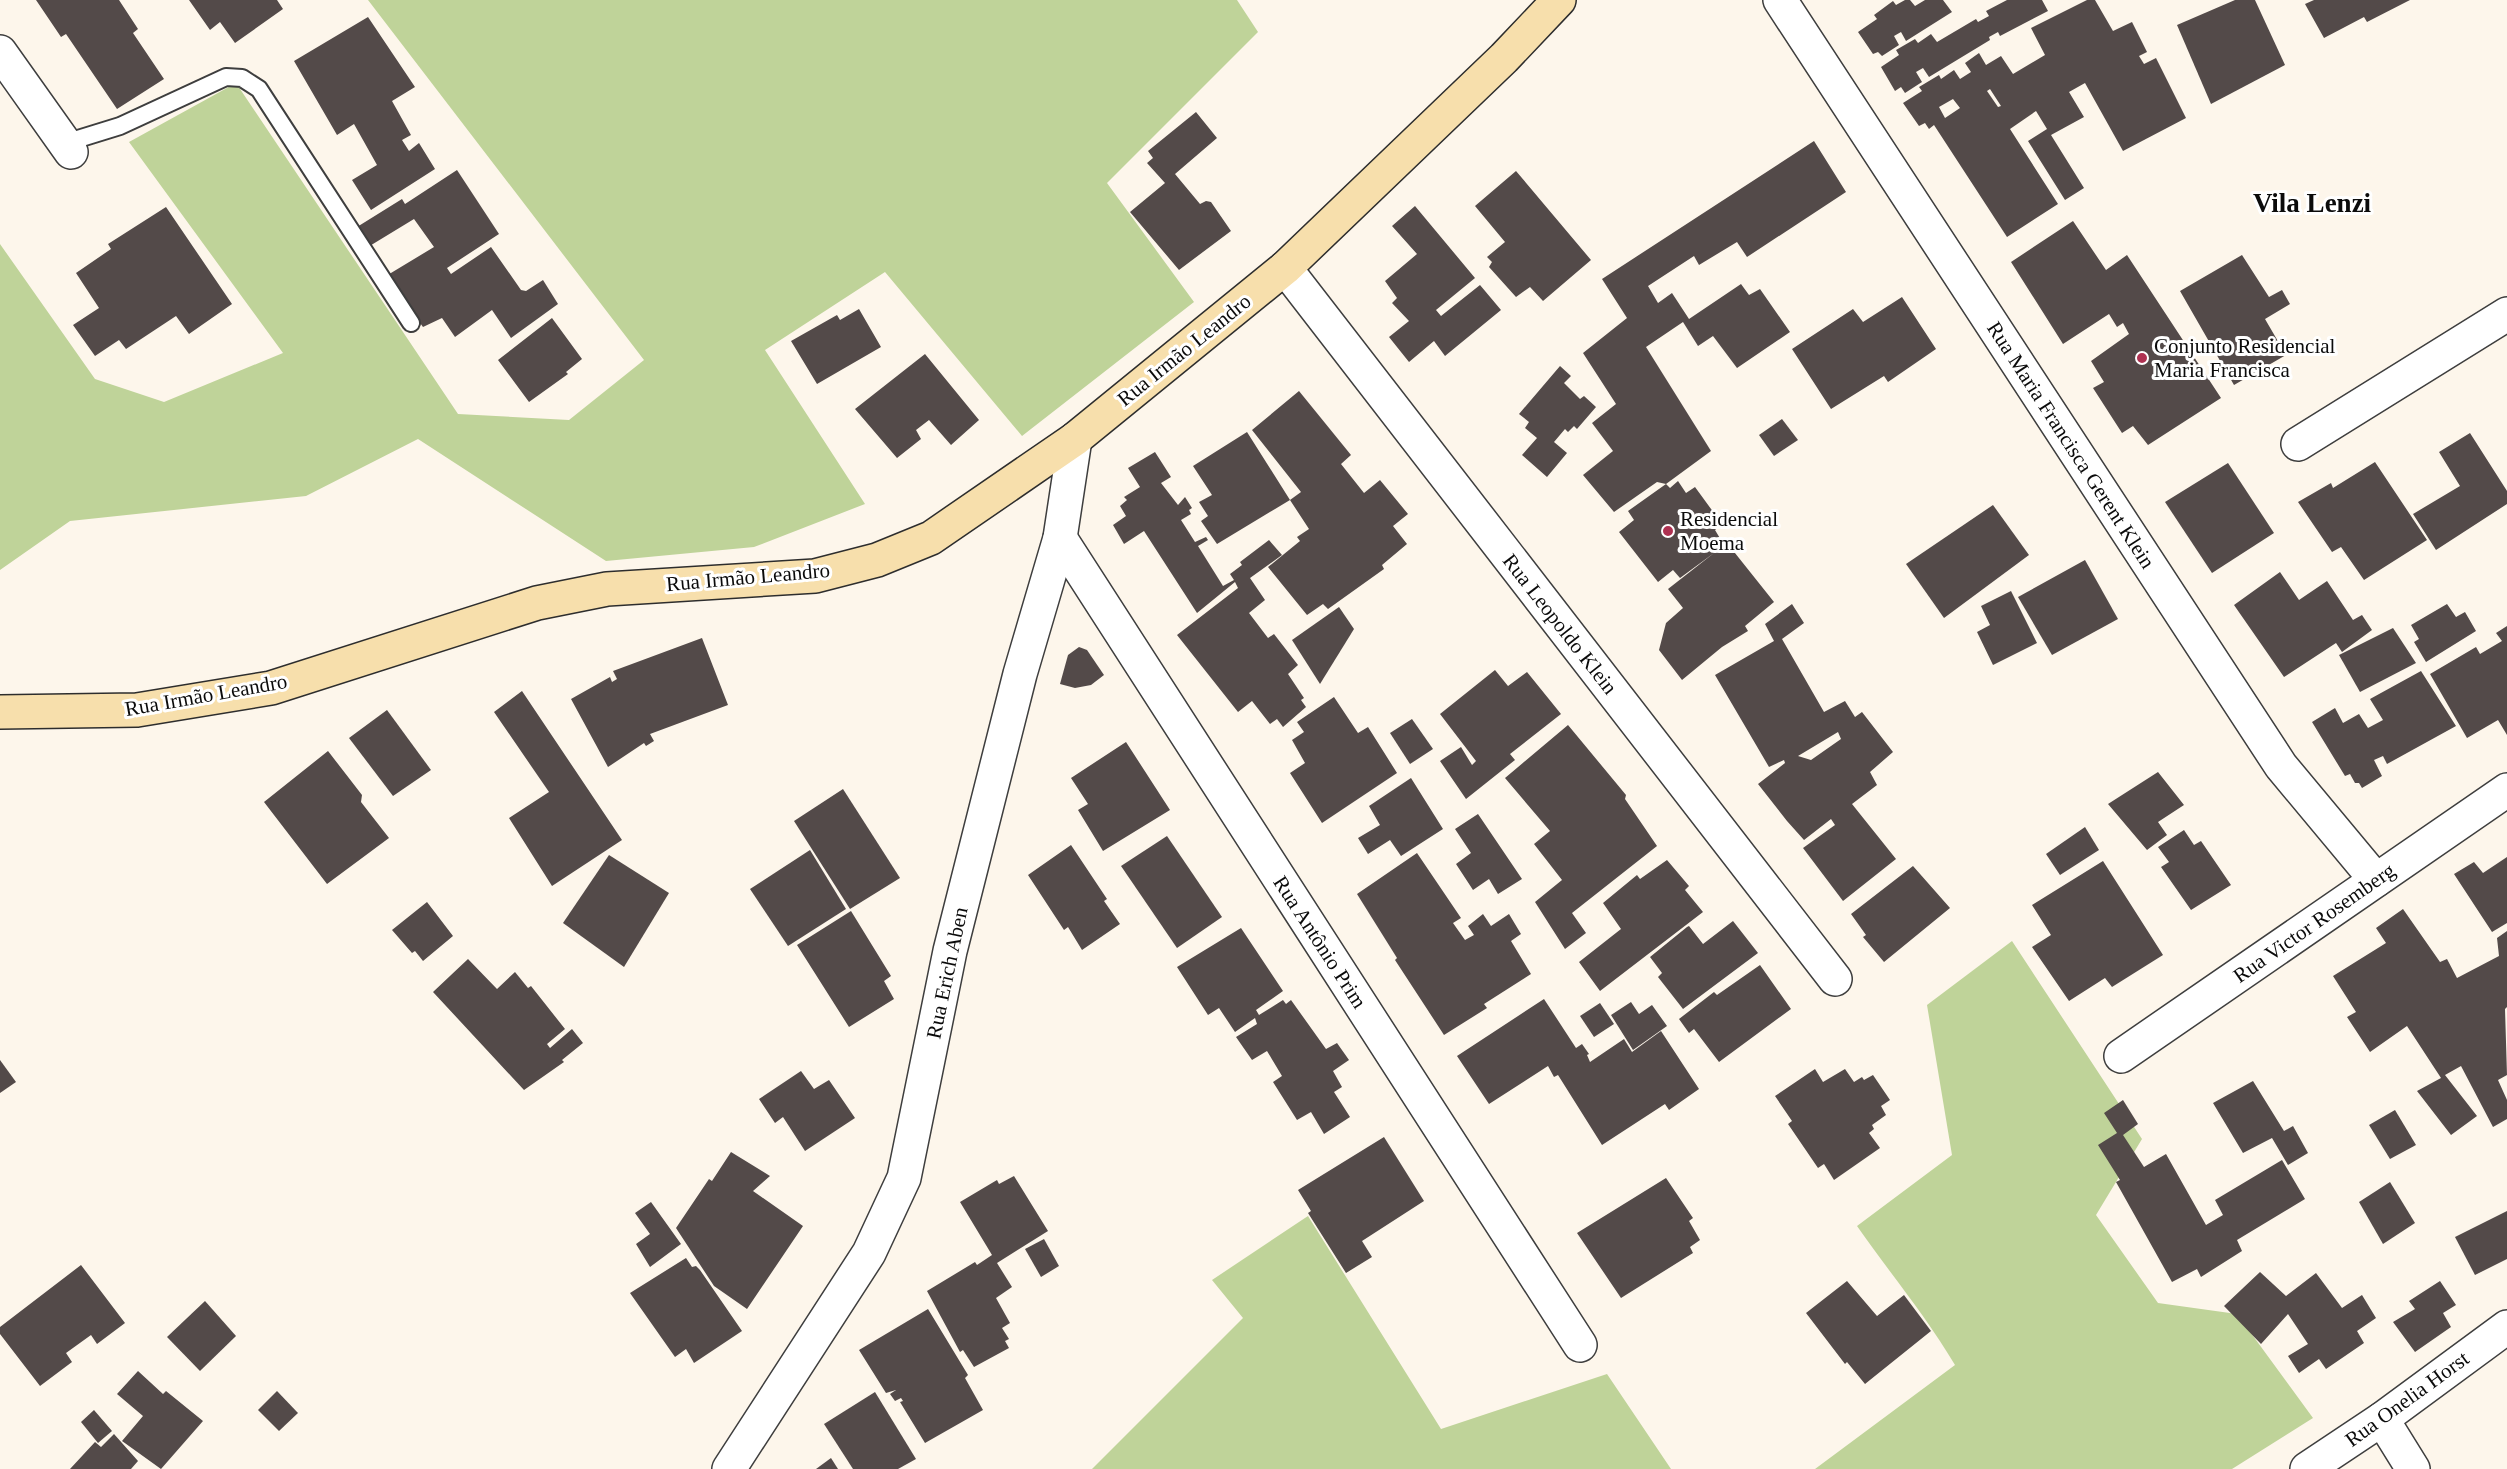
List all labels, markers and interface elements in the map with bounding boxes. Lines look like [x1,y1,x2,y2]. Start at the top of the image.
district label: Vila Lenzi [2253,188,2372,218]
street label: Rua Irmão Leandro [1113,289,1255,411]
street label: Rua Maria Francisca Gerent Klein [1982,317,2160,573]
place label: Conjunto Residencial Maria Francisca [2154,334,2336,382]
marker: Conjunto Residencial Maria Francisca [2135,351,2149,365]
place label: Residencial Moema [1680,507,1778,555]
marker: Residencial Moema [1661,524,1675,538]
street label: Rua Leopoldo Klein [1498,549,1623,699]
street label: Rua Irmão Leandro [665,558,831,596]
street label: Rua Irmão Leandro [123,669,289,721]
street label: Rua Victor Rosemberg [2229,858,2400,988]
street label: Rua Antônio Prim [1268,871,1372,1013]
street label: Rua Erich Aben [921,904,973,1041]
street label: Rua Onelia Horst [2340,1346,2474,1452]

